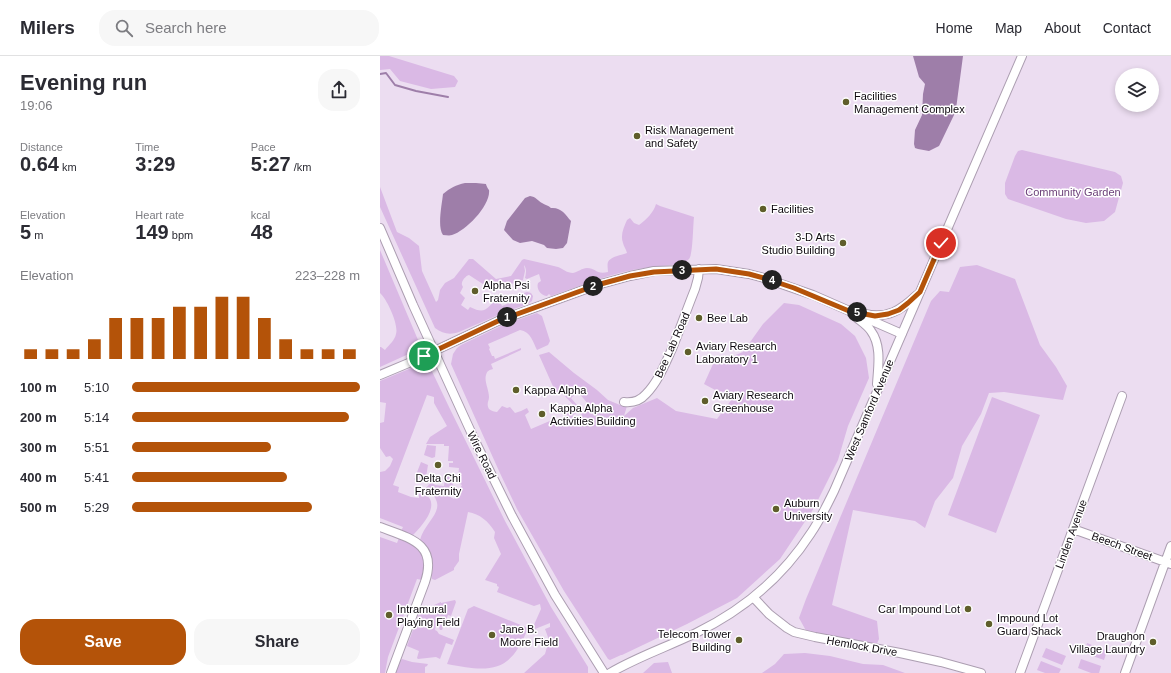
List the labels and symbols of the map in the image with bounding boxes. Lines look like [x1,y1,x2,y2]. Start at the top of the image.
place label: Facilities Management Complex [854,90,965,115]
marker: Facilities Management Complex [841,97,851,107]
place label: Risk Management and Safety [645,124,734,149]
marker: Risk Management and Safety [632,131,642,141]
park label: Community Garden [1025,186,1121,198]
place label: Facilities [771,203,814,215]
marker: Facilities [758,204,768,214]
pin [924,226,958,260]
place label: 3-D Arts Studio Building [762,231,835,256]
marker: 3-D Arts Studio Building [838,238,848,248]
pin: 3 [672,260,692,280]
pin: 4 [762,270,782,290]
pin: 2 [583,276,603,296]
place label: Alpha Psi Fraternity [483,279,530,304]
marker: Alpha Psi Fraternity [470,286,480,296]
pin: 5 [847,302,867,322]
pin: 1 [497,307,517,327]
street label: Bee Lab Road [652,310,692,380]
place label: Bee Lab [707,312,748,324]
marker: Bee Lab [694,313,704,323]
pin [407,339,441,373]
place label: Aviary Research Laboratory 1 [696,340,777,365]
marker: Aviary Research Laboratory 1 [683,347,693,357]
street label: West Samford Avenue [842,357,896,463]
place label: Kappa Alpha [524,384,587,396]
marker: Kappa Alpha [511,385,521,395]
place label: Aviary Research Greenhouse [713,389,794,414]
marker: Aviary Research Greenhouse [700,396,710,406]
place label: Kappa Alpha Activities Building [550,402,636,427]
marker: Kappa Alpha Activities Building [537,409,547,419]
street label: Wire Road [465,429,499,481]
marker: Delta Chi Fraternity [433,460,443,470]
place label: Delta Chi Fraternity [415,472,462,497]
place label: Auburn University [784,497,833,522]
street label: Linden Avenue [1053,498,1089,570]
marker: Auburn University [771,504,781,514]
street label: Beech Street [1090,529,1154,563]
place label: Intramural Playing Field [397,603,460,628]
place label: Car Impound Lot [878,603,960,615]
marker: Car Impound Lot [963,604,973,614]
marker: Intramural Playing Field [384,610,394,620]
place label: Impound Lot Guard Shack [997,612,1062,637]
marker: Impound Lot Guard Shack [984,619,994,629]
place label: Jane B. Moore Field [500,623,558,648]
place label: Telecom Tower Building [658,628,731,653]
marker: Jane B. Moore Field [487,630,497,640]
place label: Draughon Village Laundry [1069,630,1145,655]
street label: Hemlock Drive [826,634,898,658]
marker: Telecom Tower Building [734,635,744,645]
marker: Draughon Village Laundry [1148,637,1158,647]

